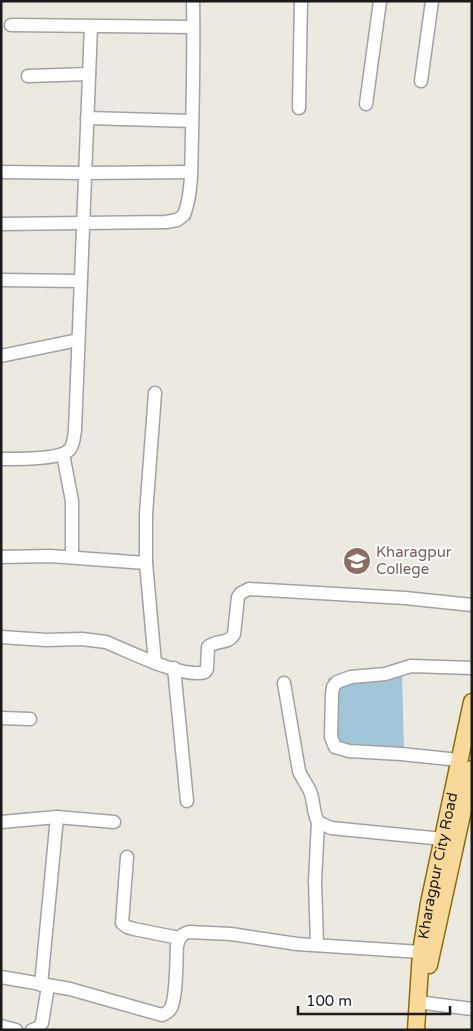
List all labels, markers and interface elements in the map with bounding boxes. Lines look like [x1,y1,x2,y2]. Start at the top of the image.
place label: Kharagpur College [376,543,452,578]
school or university icon: Kharagpur College [342,546,372,576]
street label: Kharagpur City Road [414,791,461,940]
scale bar [298,984,450,1016]
text: 100 m [306,992,352,1010]

